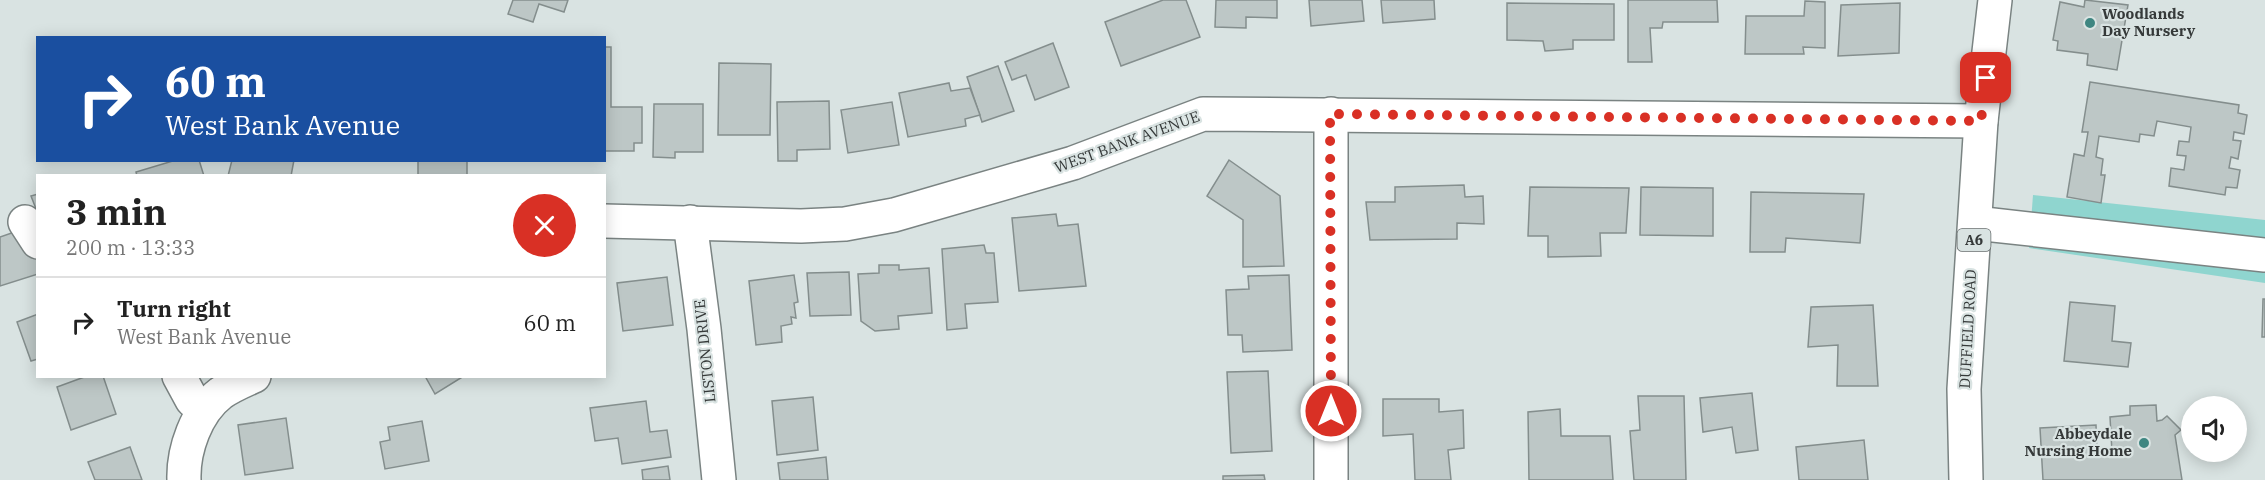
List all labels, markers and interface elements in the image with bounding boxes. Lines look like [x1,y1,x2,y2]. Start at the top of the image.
place label: Woodlands Day Nursery [2102,4,2196,40]
marker: Woodlands Day Nursery [2083,16,2097,30]
pin [1960,52,2011,103]
text: 60 m [165,54,266,109]
icon: right [66,60,144,138]
icon: arrive [1969,61,2002,94]
street label: WEST BANK AVENUE [1052,106,1202,177]
text: West Bank Avenue [165,107,400,142]
text: 3 min [66,188,167,235]
button: close [513,194,576,257]
road number: A6 [1958,229,1990,251]
text: 200 m · 13:33 [66,234,195,261]
street label: DUFFIELD ROAD [1955,269,1980,389]
text: Turn right [117,294,231,323]
street label: LISTON DRIVE [690,298,719,404]
icon: right [66,306,99,339]
text: 60 m [524,308,576,337]
text: West Bank Avenue [117,323,291,350]
position arrow [1299,379,1363,443]
map controls [2181,396,2247,462]
button: sound [2181,396,2247,462]
place label: Abbeydale Nursing Home [2024,424,2132,460]
marker: Abbeydale Nursing Home [2137,436,2151,450]

